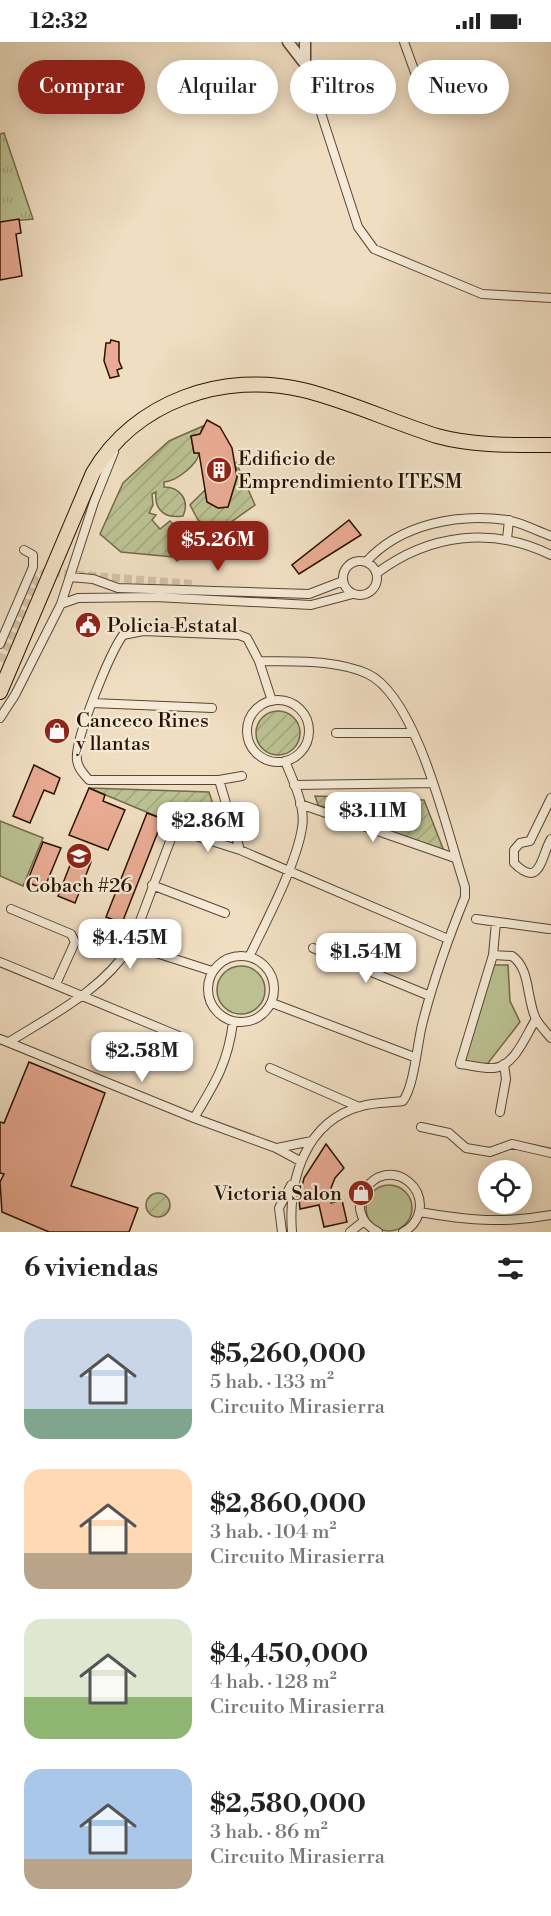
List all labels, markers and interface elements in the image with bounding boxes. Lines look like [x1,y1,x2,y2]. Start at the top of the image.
text: 12:32 [30,8,88,35]
chip: Comprar [18,60,145,114]
chip: Alquilar [157,60,278,114]
chip: Filtros [290,60,396,114]
chip: Nuevo [408,60,509,114]
place label: Edificio de Emprendimiento ITESM [238,447,463,495]
building icon: Edificio de Emprendimiento ITESM [204,455,234,485]
pin: $5.26M [169,521,267,572]
text: $5.26M [181,528,255,553]
public building icon: Policia Estatal [73,610,103,640]
place label: Policia Estatal [107,614,238,639]
place label: Canceco Rines y llantas [75,709,209,757]
shop icon: Canceco Rines y llantas [42,716,72,746]
pin: $3.11M [324,792,422,843]
text: $3.11M [339,799,407,824]
pin: $2.86M [159,802,257,853]
text: $2.86M [171,809,245,834]
school or university icon: Cobach #26 [64,841,94,871]
place label: Cobach #26 [26,874,132,899]
pin: $4.45M [81,919,179,970]
text: $4.45M [92,926,168,951]
pin: $1.54M [317,933,415,984]
text: $1.54M [330,940,402,965]
pin: $2.58M [93,1032,191,1083]
text: $2.58M [105,1039,179,1064]
map controls [478,1160,532,1214]
button: locate [478,1160,532,1214]
shop icon: Victoria Salon [346,1178,376,1208]
place label: Victoria Salon [213,1182,342,1207]
text: 6 viviendas [24,1252,158,1284]
icon: filters [494,1252,527,1285]
text: $5,260,000 [210,1338,366,1370]
icon: home [72,1343,144,1415]
text: 5 hab. · 133 m² [210,1370,334,1395]
text: Circuito Mirasierra [210,1395,385,1420]
text: $2,860,000 [210,1488,366,1520]
icon: home [72,1493,144,1565]
text: 3 hab. · 104 m² [210,1520,336,1545]
text: Circuito Mirasierra [210,1545,385,1570]
text: $4,450,000 [210,1638,368,1670]
icon: home [72,1643,144,1715]
text: 4 hab. · 128 m² [210,1670,337,1695]
text: Circuito Mirasierra [210,1695,385,1720]
text: $2,580,000 [210,1788,366,1820]
icon: home [72,1793,144,1865]
text: 3 hab. · 86 m² [210,1820,328,1845]
text: Circuito Mirasierra [210,1845,385,1870]

